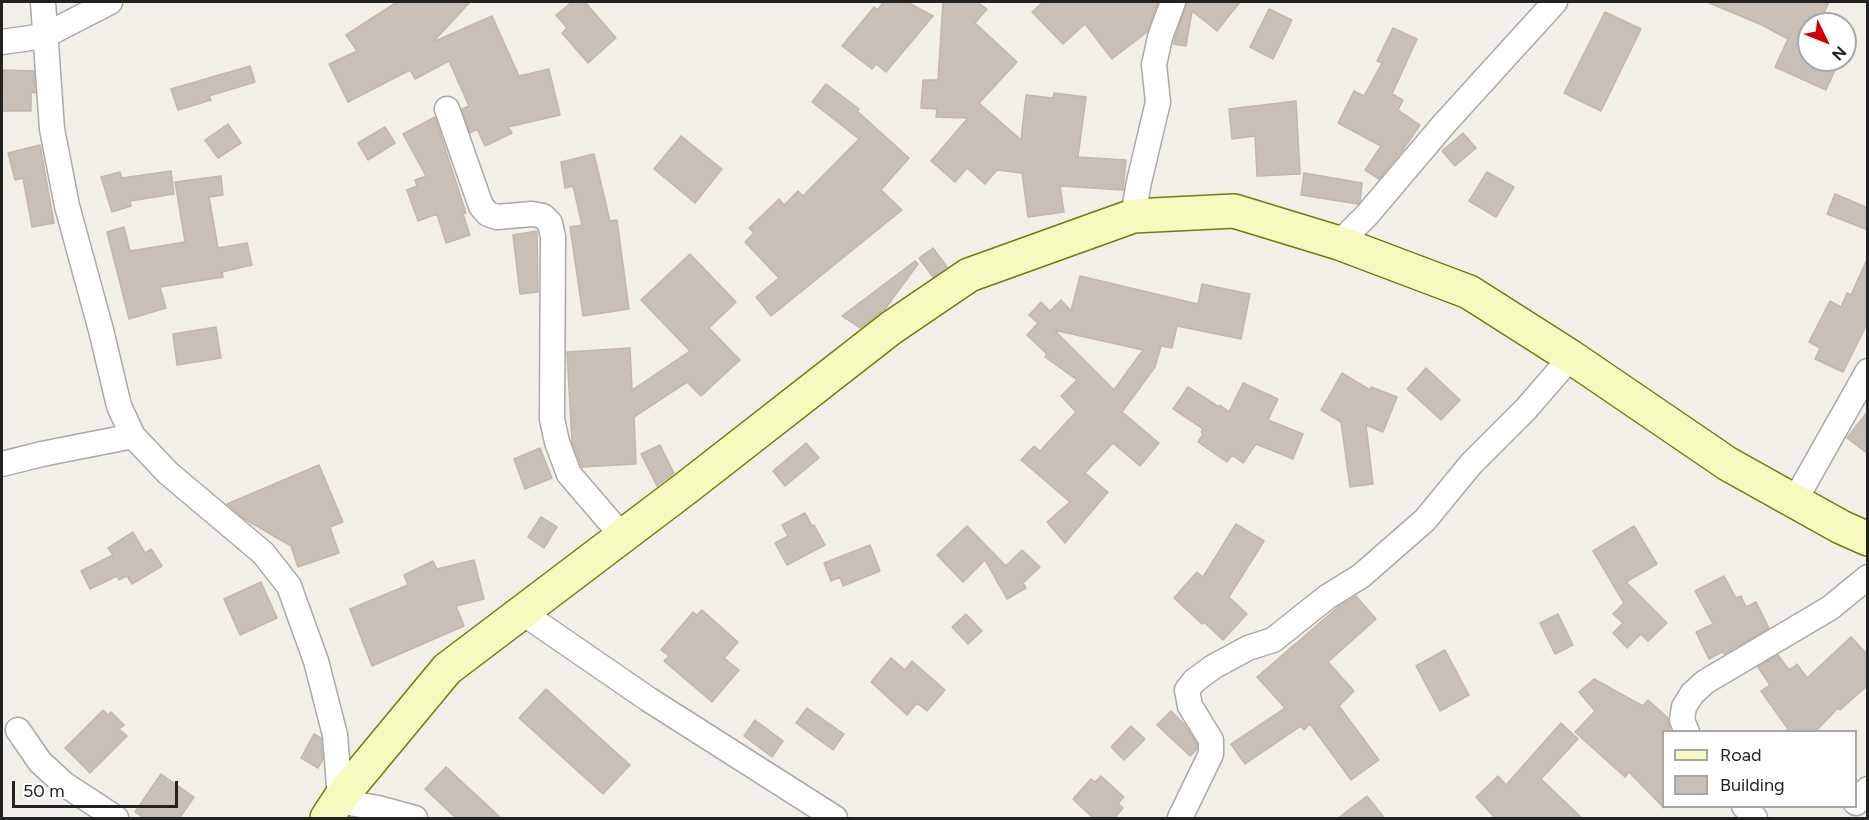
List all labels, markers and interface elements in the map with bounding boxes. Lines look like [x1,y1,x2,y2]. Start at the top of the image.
north arrow [1797,12,1857,72]
text: N [1828,42,1850,64]
legend [1662,730,1857,808]
text: Road [1720,744,1761,766]
scale bar [15,769,182,807]
text: Building [1720,774,1785,796]
text: 50 m [23,780,65,802]

